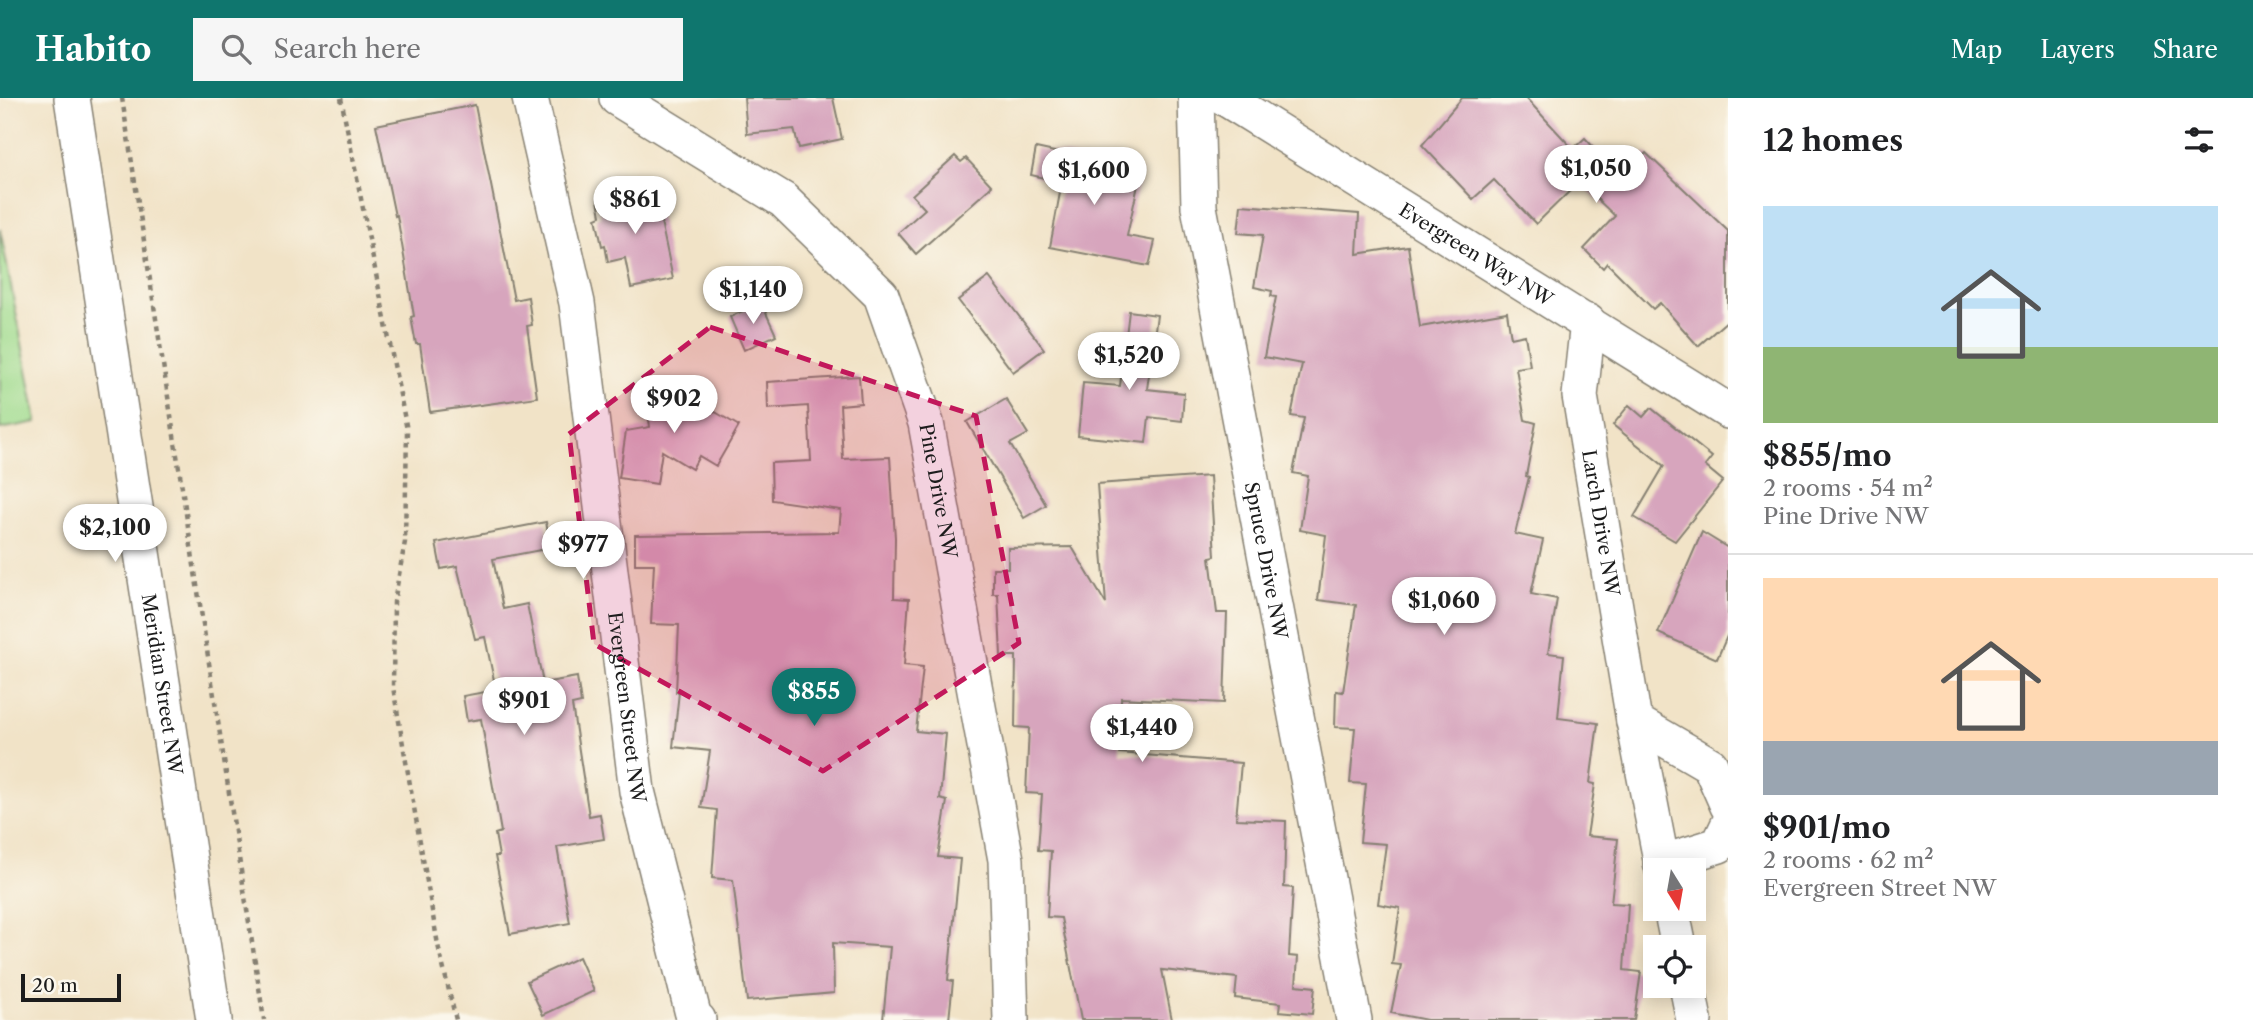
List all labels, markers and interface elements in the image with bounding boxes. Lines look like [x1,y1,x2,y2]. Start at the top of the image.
search box [193,18,683,81]
text: Habito [35,29,151,70]
icon: search [217,30,255,68]
text: Search here [273,33,421,65]
text: Map [1951,35,2002,64]
text: Layers [2040,35,2115,64]
text: Share [2153,35,2218,64]
icon: filters [2180,121,2218,159]
text: 12 homes [1763,122,1903,159]
pin: $1,050 [1539,146,1653,205]
pin: $1,600 [1037,148,1151,207]
text: $1,050 [1560,154,1632,182]
text: $1,600 [1058,156,1130,184]
pin: $861 [594,176,676,236]
text: $861 [609,185,661,213]
street label: Evergreen Way NW [1395,198,1558,312]
icon: home [1928,251,2054,377]
pin: $1,140 [696,266,810,326]
text: $1,140 [719,275,787,303]
pin: $1,520 [1072,332,1186,392]
text: $1,520 [1094,341,1164,369]
pin: $902 [633,376,715,435]
text: $902 [647,384,701,412]
street label: Pine Drive NW [914,422,962,562]
text: $855/mo [1763,437,1892,474]
street label: Larch Drive NW [1577,448,1624,599]
text: 2 rooms · 54 m² [1763,474,1933,502]
street label: Spruce Drive NW [1240,480,1292,642]
text: Pine Drive NW [1763,502,1929,530]
pin: $2,100 [58,504,172,564]
text: $2,100 [79,513,151,541]
pin: $977 [542,522,624,581]
text: $977 [558,530,608,558]
pin: $1,060 [1387,578,1501,637]
text: $1,060 [1408,586,1480,614]
street label: Meridian Street NW [136,592,187,778]
street label: Evergreen Street NW [603,611,651,807]
icon: home [1928,623,2054,749]
pin: $855 [773,668,855,728]
text: $855 [788,677,840,705]
pin: $901 [483,678,565,737]
text: $901 [498,686,550,714]
pin: $1,440 [1085,704,1199,764]
text: $1,440 [1106,713,1178,741]
text: $901/mo [1763,809,1890,846]
text: 2 rooms · 62 m² [1763,846,1934,874]
north arrow [1643,858,1706,920]
map controls [1643,858,1706,998]
text: Evergreen Street NW [1763,874,1996,902]
button: locate [1643,935,1706,998]
scale bar [21,971,121,1003]
text: 20 m [32,974,78,997]

